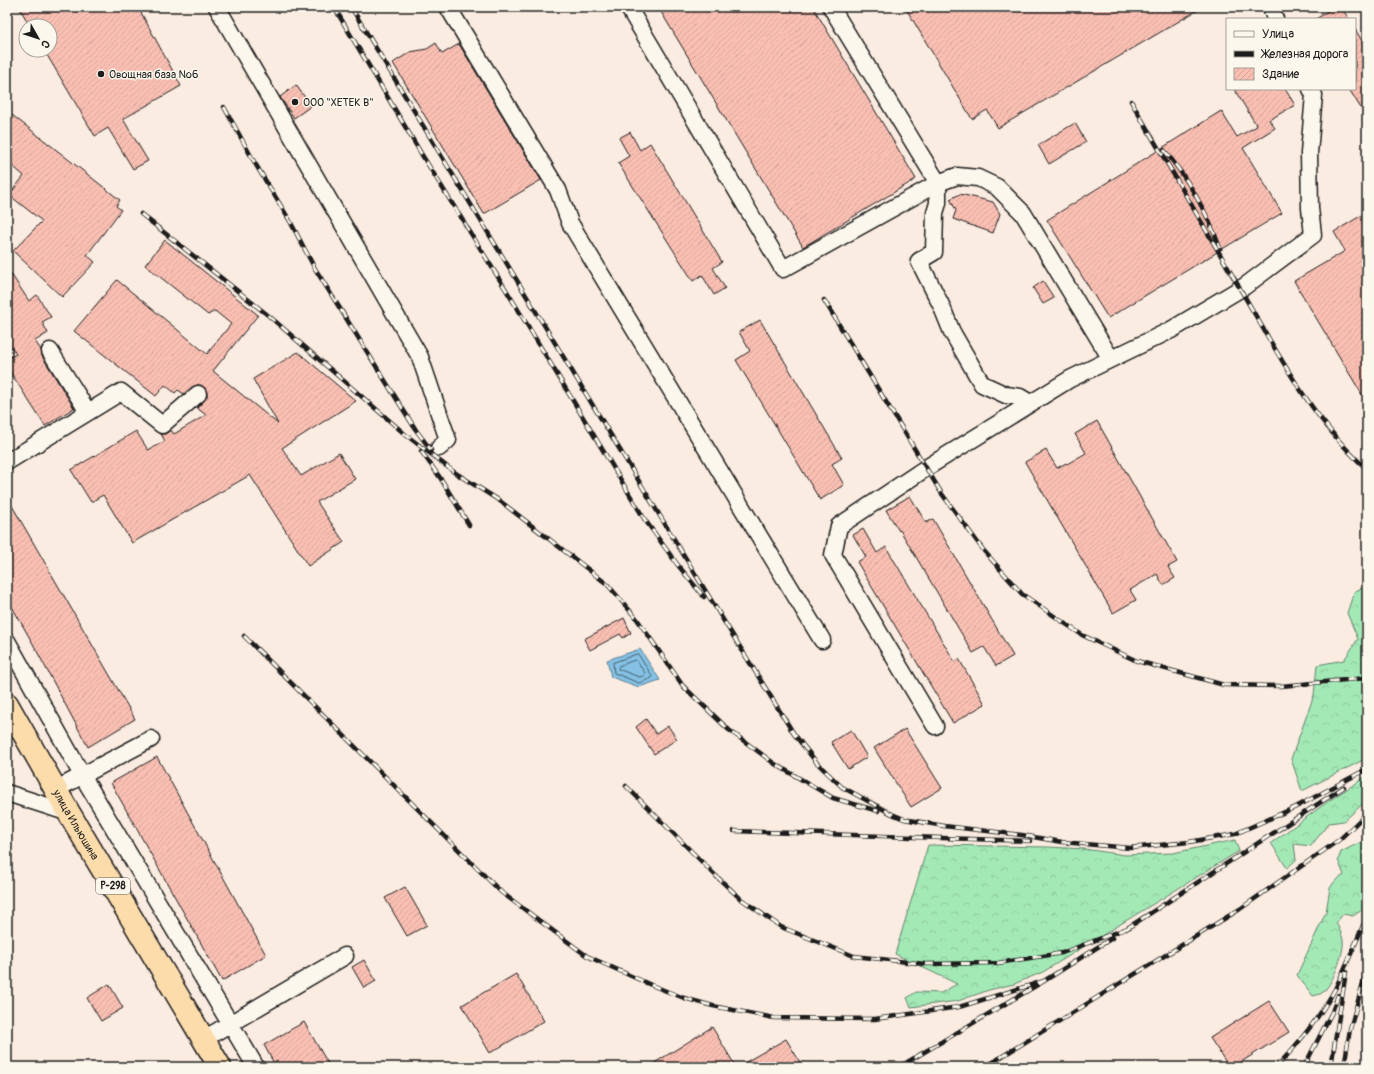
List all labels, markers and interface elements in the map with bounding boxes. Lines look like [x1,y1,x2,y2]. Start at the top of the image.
north arrow [18,18,58,58]
legend [1226,18,1356,90]
text: Улица [1262,27,1294,42]
text: С [38,37,53,51]
text: Железная дорога [1260,47,1349,62]
text: Здание [1262,67,1299,82]
place label: Овощная база №6 [109,68,198,81]
marker: Овощная база №6 [96,69,106,79]
place label: ООО "ХЕТЕК В" [303,96,374,109]
marker: ООО "ХЕТЕК В" [290,97,300,107]
street label: улица Ильюшина [50,786,102,862]
road number: Р-298 [96,878,130,894]

